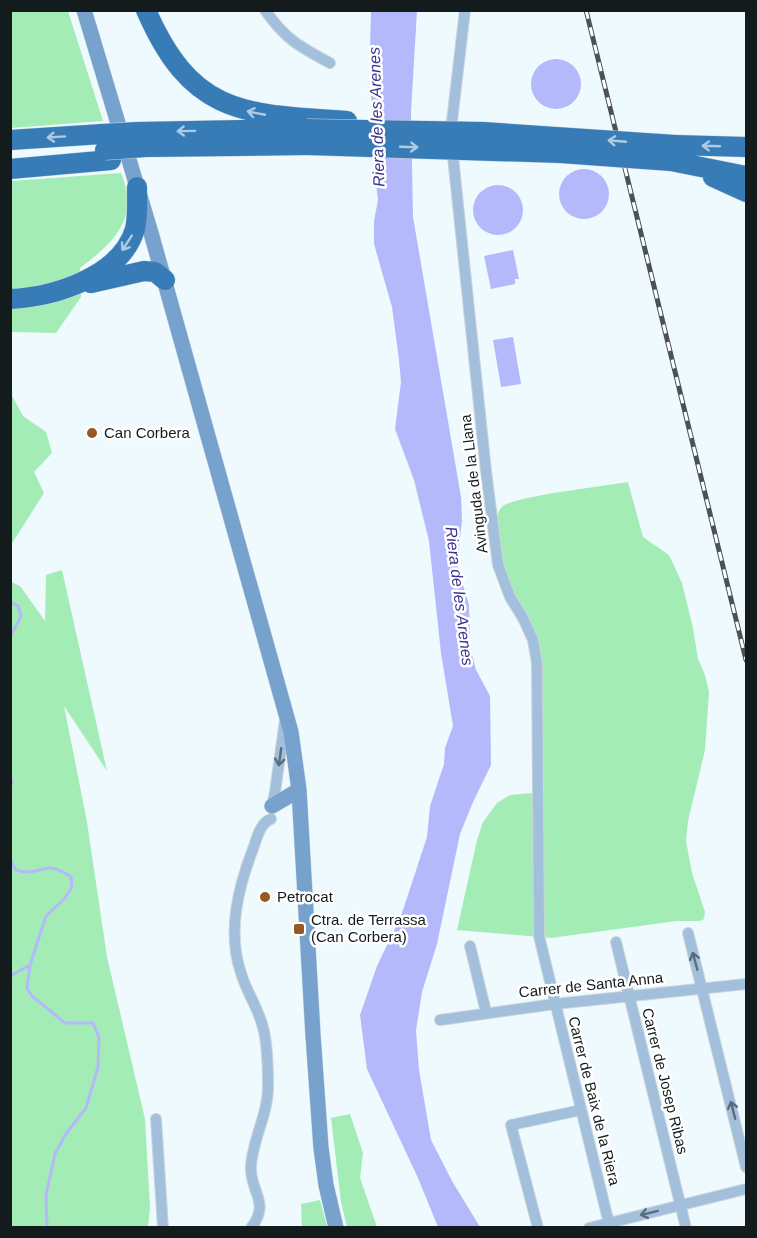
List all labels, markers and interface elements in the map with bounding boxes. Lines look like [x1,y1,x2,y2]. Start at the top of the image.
water label: Riera de les Arenes [366,47,387,187]
one-way arrow [247,107,267,118]
one-way arrow [176,125,196,137]
one-way arrow [47,132,67,143]
one-way arrow [607,135,627,146]
one-way arrow [398,141,418,152]
one-way arrow [701,141,721,152]
one-way arrow [121,235,133,251]
street label: Avinguda de la Llana [456,413,490,554]
place label: Can Corbera [104,424,191,441]
marker: Can Corbera [85,426,99,440]
water label: Riera de les Arenes [443,526,476,667]
one-way arrow [275,747,286,767]
place label: Petrocat [277,888,334,905]
marker: Petrocat [258,890,272,904]
place label: Ctra. de Terrassa (Can Corbera) [311,911,426,945]
marker: Ctra. de Terrassa (Can Corbera) [292,922,306,936]
one-way arrow [689,951,700,970]
street label: Carrer de Santa Anna [518,968,665,1001]
street label: Carrer de Josep Ribas [639,1006,692,1156]
street label: Carrer de Baix de la Riera [565,1015,624,1188]
one-way arrow [726,1101,738,1120]
one-way arrow [640,1208,659,1219]

